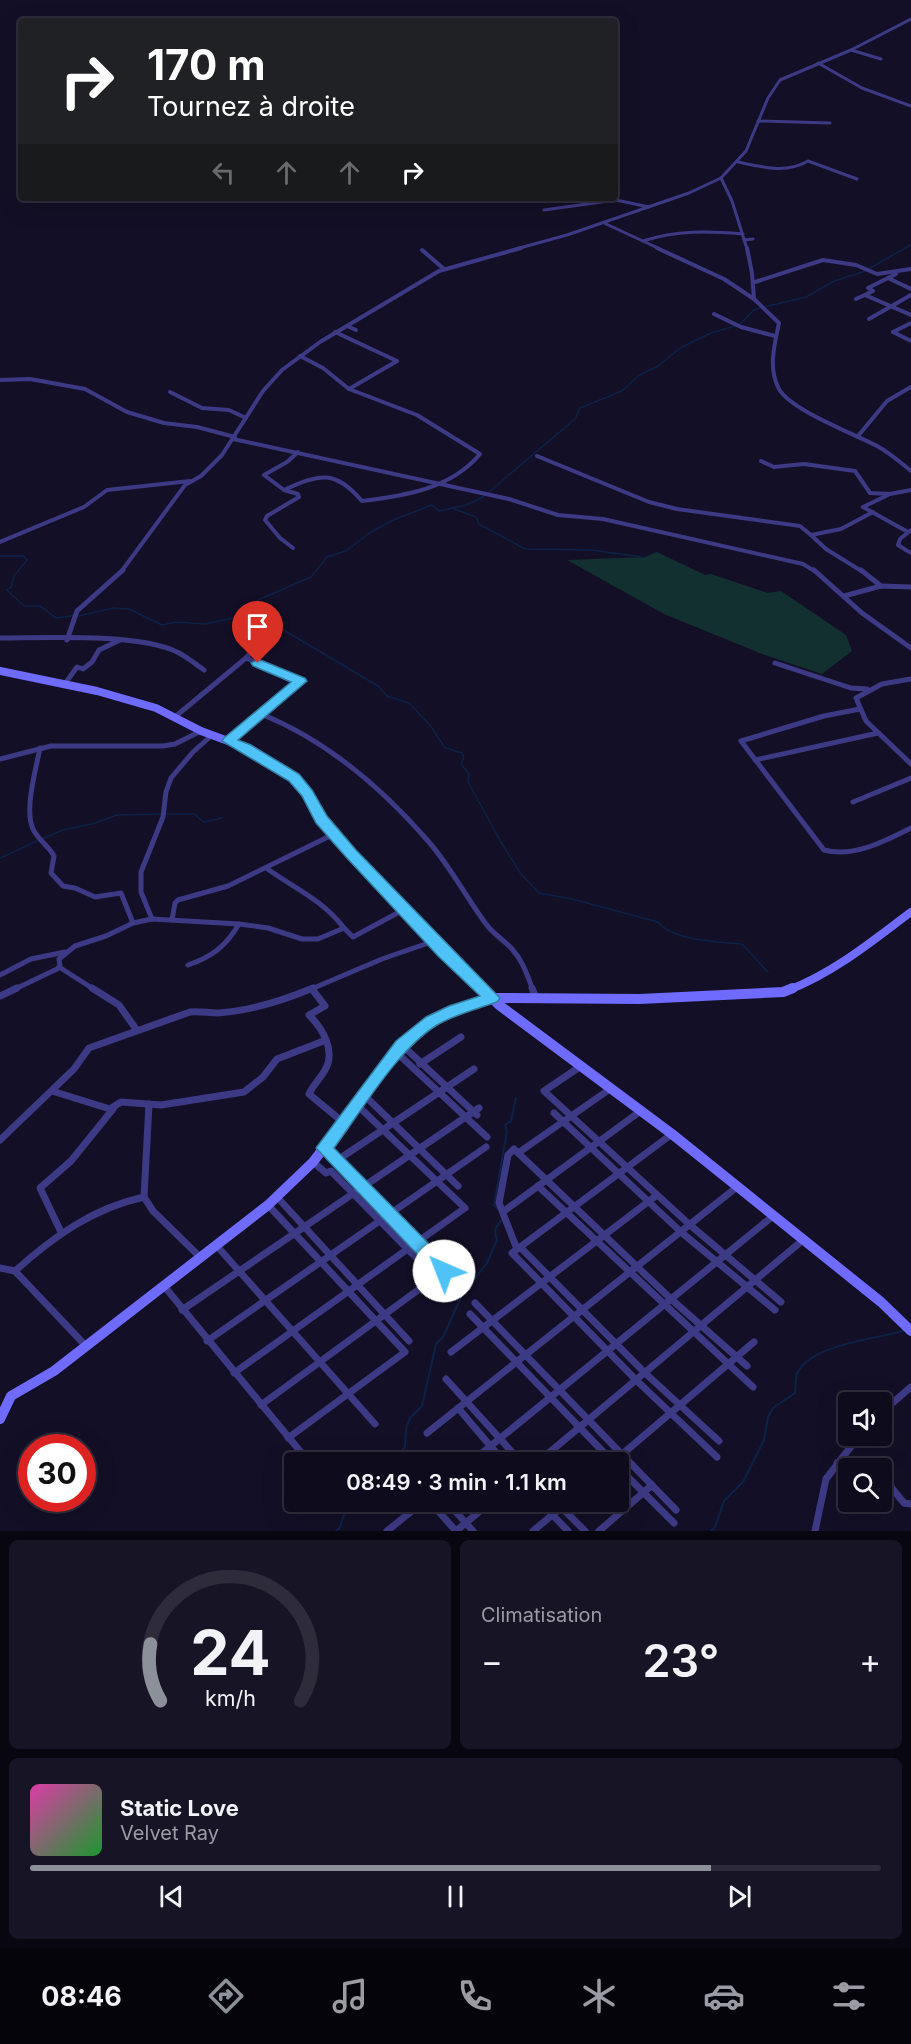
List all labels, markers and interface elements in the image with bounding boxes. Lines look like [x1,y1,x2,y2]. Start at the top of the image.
text: 170 m [147,39,265,90]
icon: right [48,42,126,120]
text: Tournez à droite [147,90,355,123]
icon: left [207,156,240,189]
icon: ahead [270,156,303,189]
icon: ahead [333,156,366,189]
icon: right [396,156,429,189]
pin [232,601,283,663]
icon: arrive [241,610,274,643]
position arrow [412,1239,476,1303]
map controls [838,1392,892,1512]
button: sound [838,1392,892,1446]
speed limit sign: 30 [18,1434,96,1512]
button: search [838,1458,892,1512]
text: 08:49 · 3 min · 1.1 km [346,1469,567,1495]
text: Climatisation [481,1603,602,1627]
text: 24 [190,1615,270,1690]
text: 23° [643,1633,719,1688]
text: − [481,1641,503,1681]
text: + [859,1641,881,1681]
text: km/h [205,1686,255,1712]
text: Static Love [120,1795,239,1821]
text: Velvet Ray [120,1821,219,1845]
icon: previous [155,1880,188,1913]
icon: pause [439,1880,472,1913]
icon: next [723,1880,756,1913]
icon: directions [205,1975,247,2017]
icon: music [329,1975,371,2017]
icon: phone [454,1975,496,2017]
icon: climate [578,1975,620,2017]
icon: car [703,1975,745,2017]
icon: filters [828,1975,870,2017]
text: 08:46 [41,1980,122,2013]

